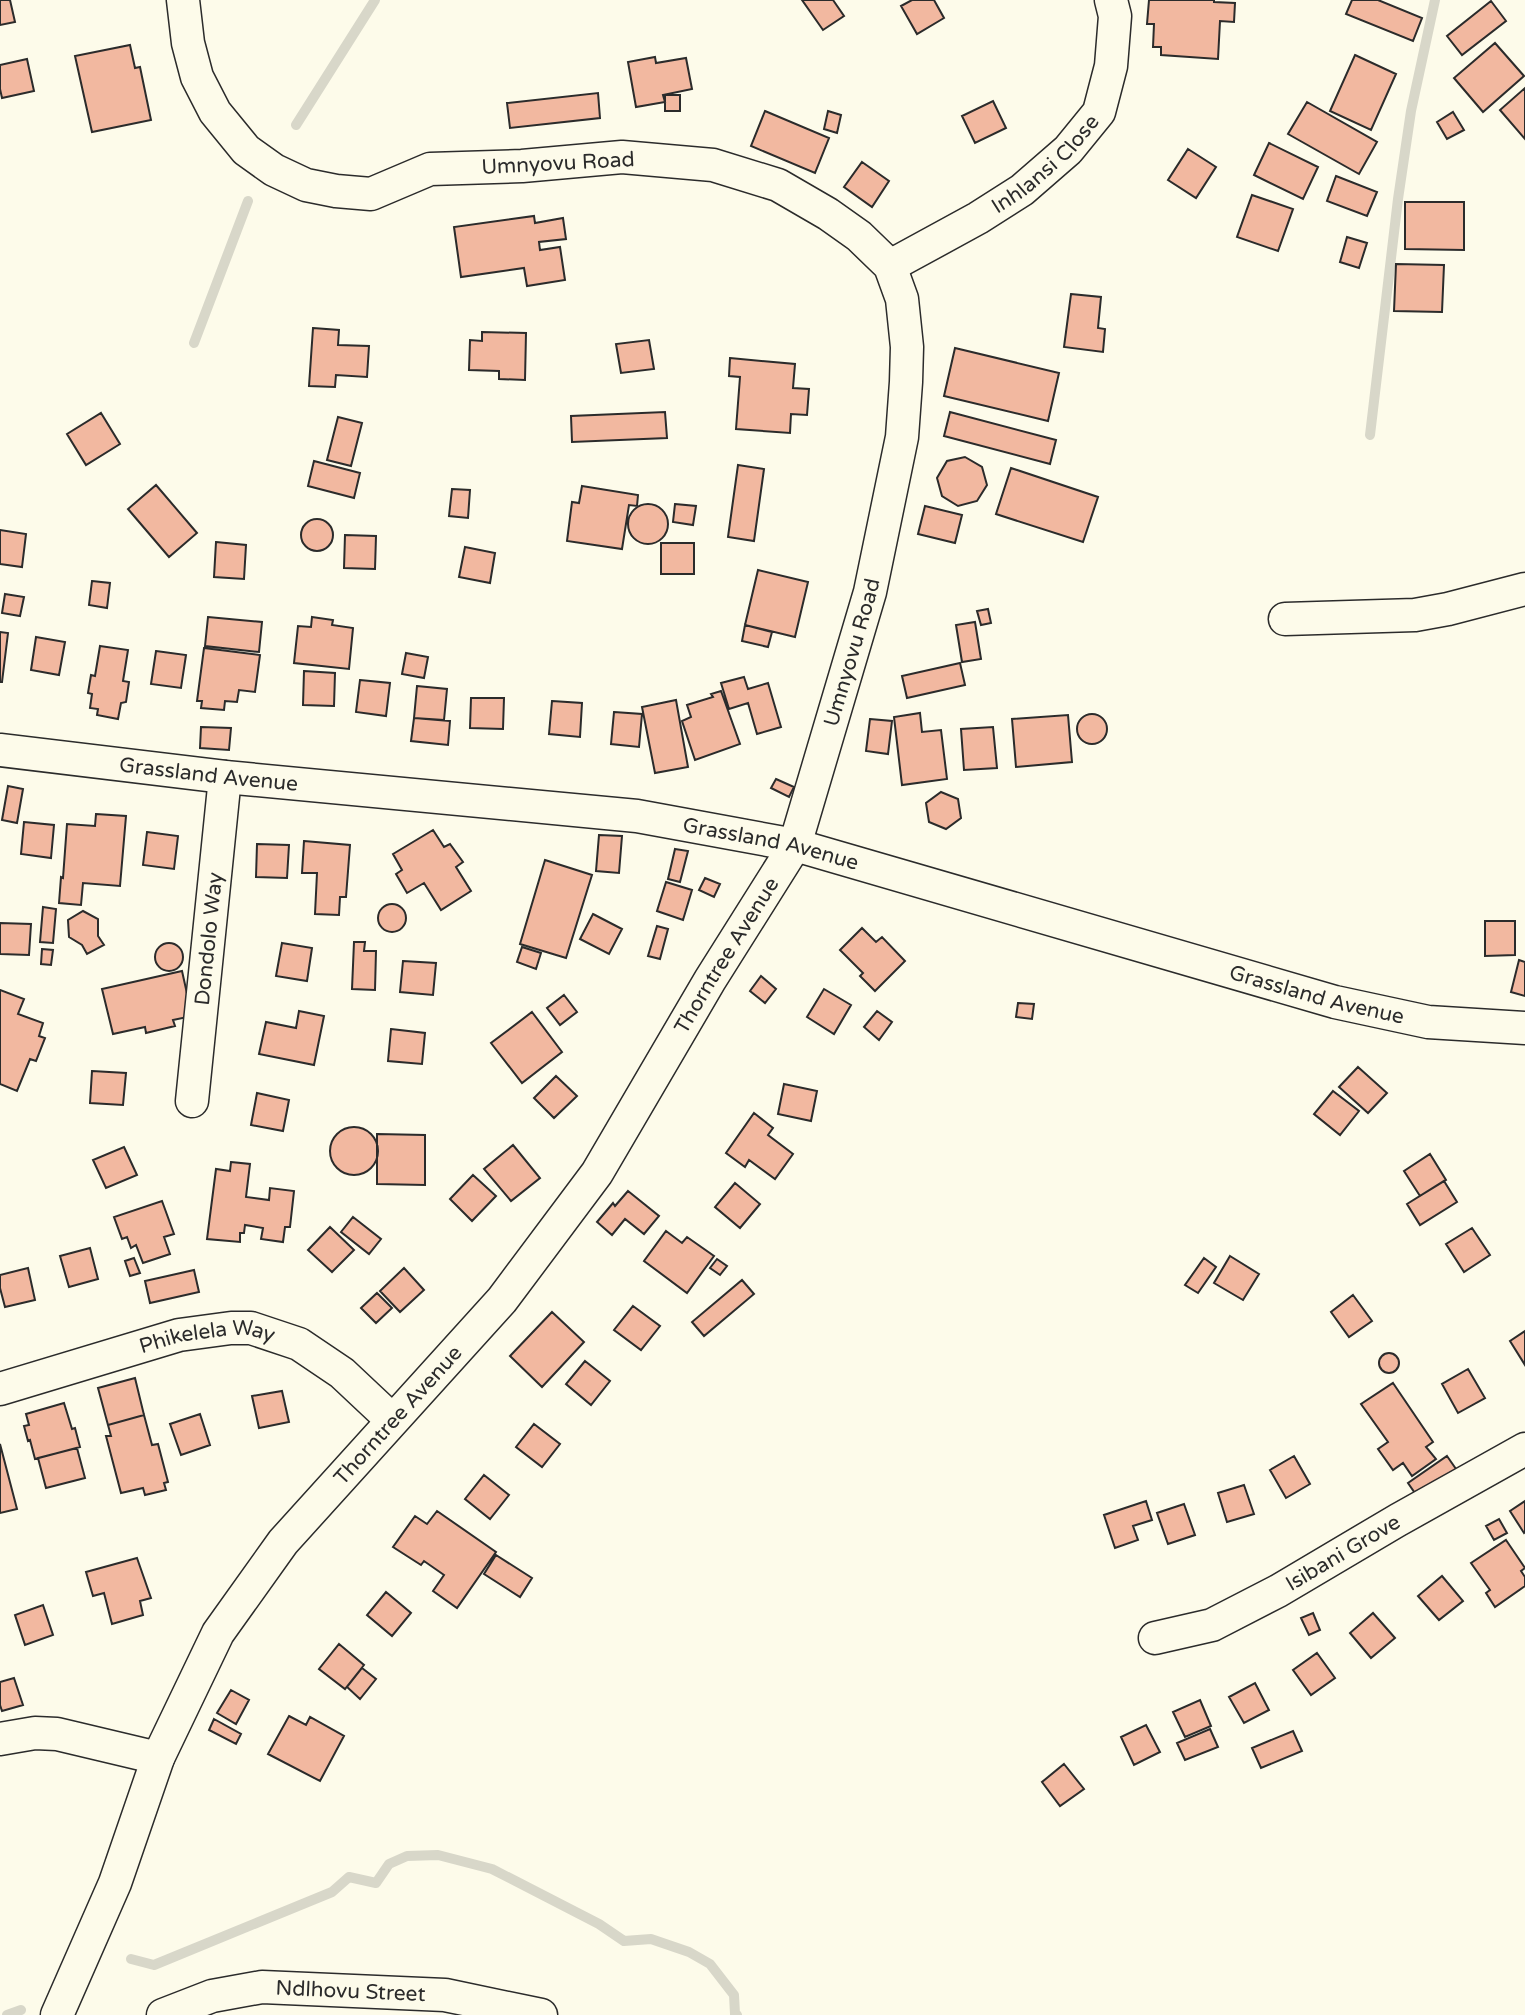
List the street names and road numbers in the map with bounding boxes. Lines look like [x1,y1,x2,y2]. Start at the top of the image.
street label: Inhlansi Close [987,110,1105,219]
street label: Umnyovu Road [481,147,635,180]
street label: Umnyovu Road [819,576,886,730]
street label: Grassland Avenue [118,752,299,797]
street label: Grassland Avenue [681,813,862,876]
street label: Dondolo Way [190,871,228,1007]
street label: Thorntree Avenue [669,873,784,1038]
street label: Grassland Avenue [1226,960,1406,1030]
street label: Phikelela Way [136,1316,278,1359]
street label: Thorntree Avenue [329,1341,468,1490]
street label: Isibani Grove [1281,1509,1405,1597]
street label: Ndlhovu Street [275,1976,426,2007]

